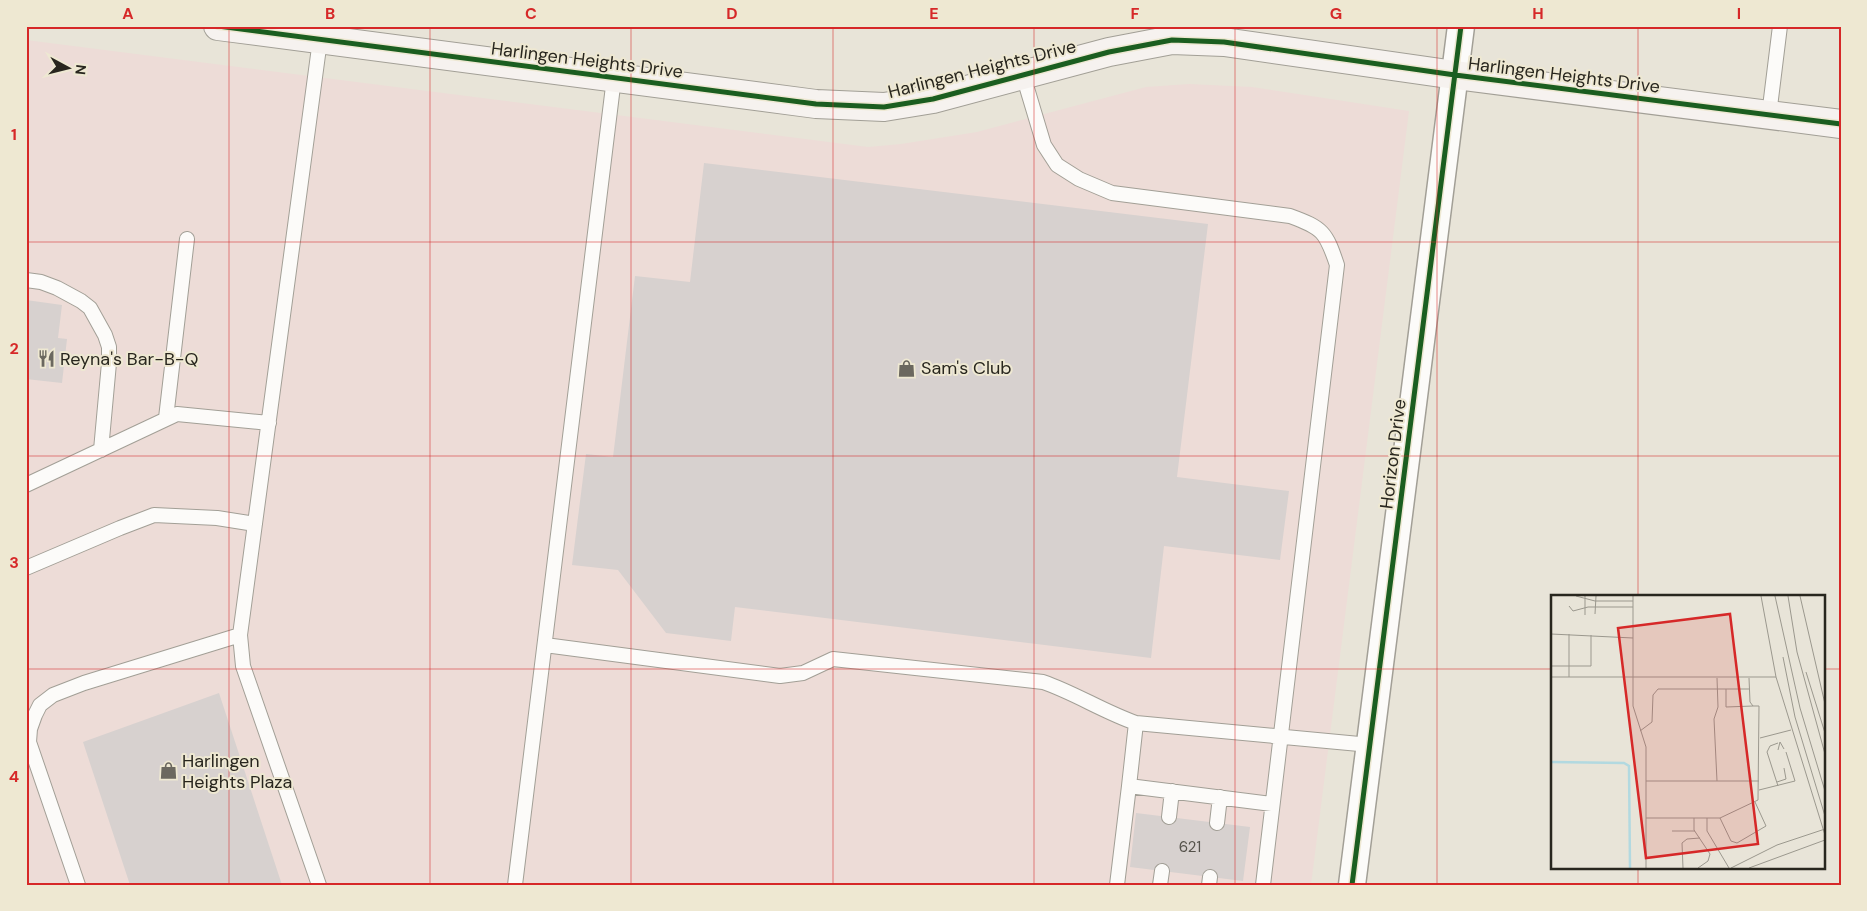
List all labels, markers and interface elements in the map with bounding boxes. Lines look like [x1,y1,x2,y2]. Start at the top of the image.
text: A [122,3,134,24]
text: B [325,3,335,24]
text: C [525,3,537,24]
text: D [726,3,738,24]
text: E [929,3,939,24]
text: F [1131,3,1140,24]
text: G [1330,3,1342,24]
text: H [1532,3,1544,24]
text: I [1737,3,1741,24]
street label: Harlingen Heights Drive [885,34,1079,104]
street label: Harlingen Heights Drive [490,36,684,84]
north arrow [42,42,92,92]
street label: Harlingen Heights Drive [1467,51,1661,99]
text: N [71,63,90,76]
text: 1 [11,124,17,145]
text: 2 [9,338,19,359]
place label: Reyna's Bar-B-Q [60,347,198,371]
restaurant icon: Reyna's Bar-B-Q [36,349,56,369]
place label: Sam's Club [921,356,1012,380]
shop icon: Sam's Club [897,358,917,378]
street label: Horizon Drive [1374,398,1412,510]
text: 3 [9,552,19,573]
inset map [1551,595,1824,868]
place label: Harlingen Heights Plaza [182,749,292,794]
shop icon: Harlingen Heights Plaza [158,761,178,781]
text: 4 [9,766,19,787]
house number: 621 [1179,837,1201,857]

